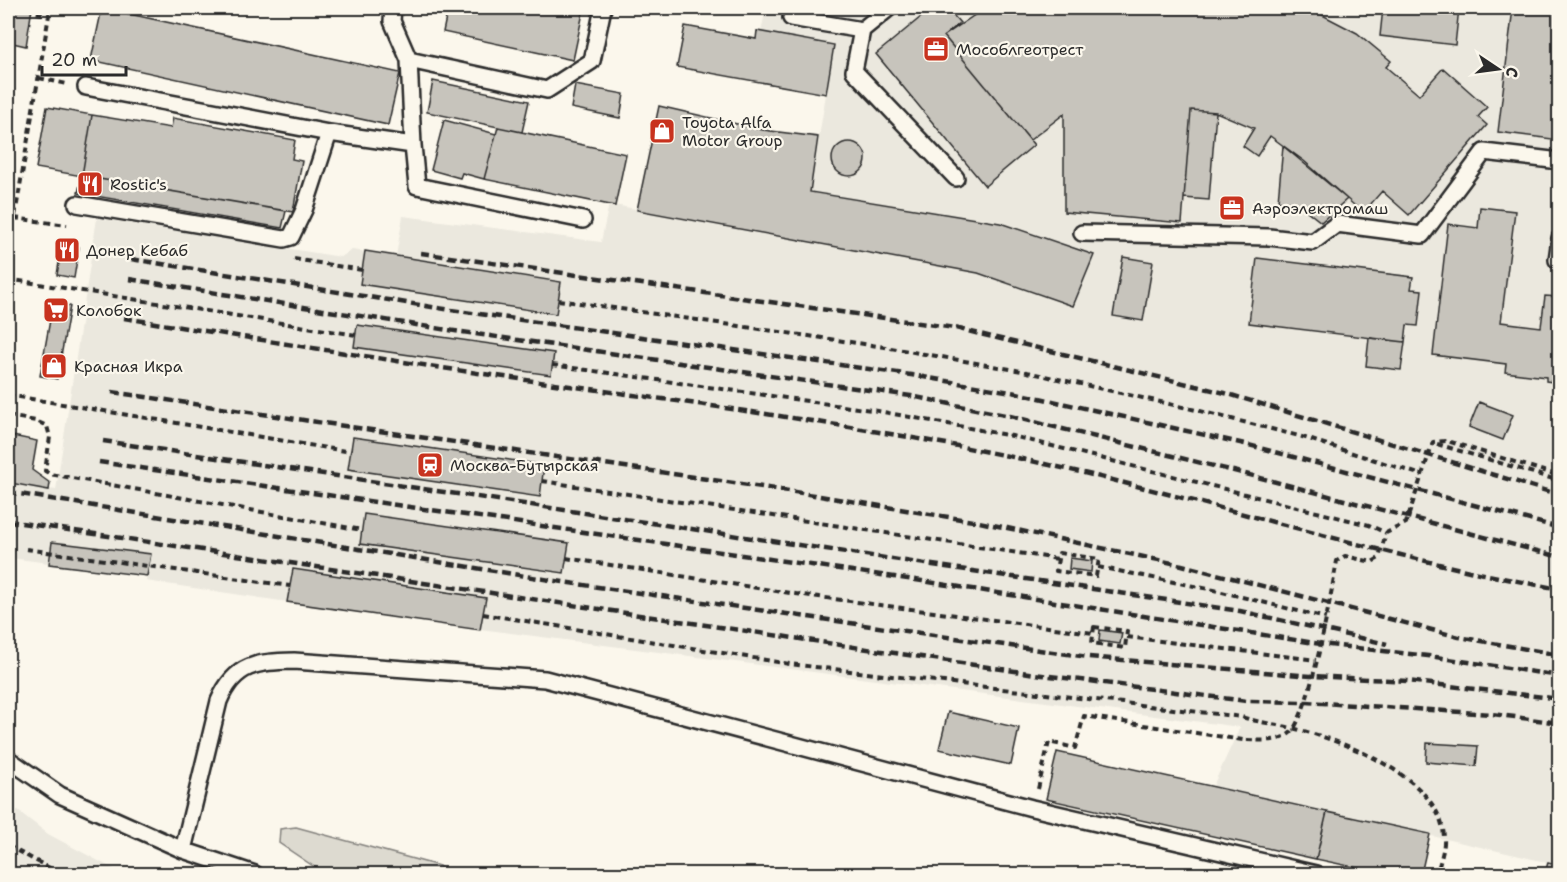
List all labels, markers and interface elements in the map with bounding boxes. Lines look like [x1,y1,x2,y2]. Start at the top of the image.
office icon: Мособлгеотрест [921,34,951,64]
scale bar [42,39,126,77]
place label: Мособлгеотрест [956,39,1084,60]
north arrow [1468,39,1528,99]
text: 20 m [51,48,97,72]
text: С [1501,65,1523,80]
place label: Toyota Alfa Motor Group [682,112,783,151]
shop icon: Toyota Alfa Motor Group [647,116,677,146]
restaurant icon: Rostic's [75,169,105,199]
place label: Rostic's [110,174,167,195]
office icon: Аэроэлектромаш [1217,193,1247,223]
place label: Аэроэлектромаш [1252,198,1388,219]
restaurant icon: Донер Кебаб [52,235,82,265]
place label: Донер Кебаб [86,240,188,261]
supermarket icon: Колобок [41,295,71,325]
place label: Колобок [76,300,142,321]
shop icon: Красная Икра [39,351,69,381]
place label: Красная Икра [74,356,183,377]
station icon: Москва-Бутырская [415,450,445,480]
place label: Москва-Бутырская [450,455,599,476]

